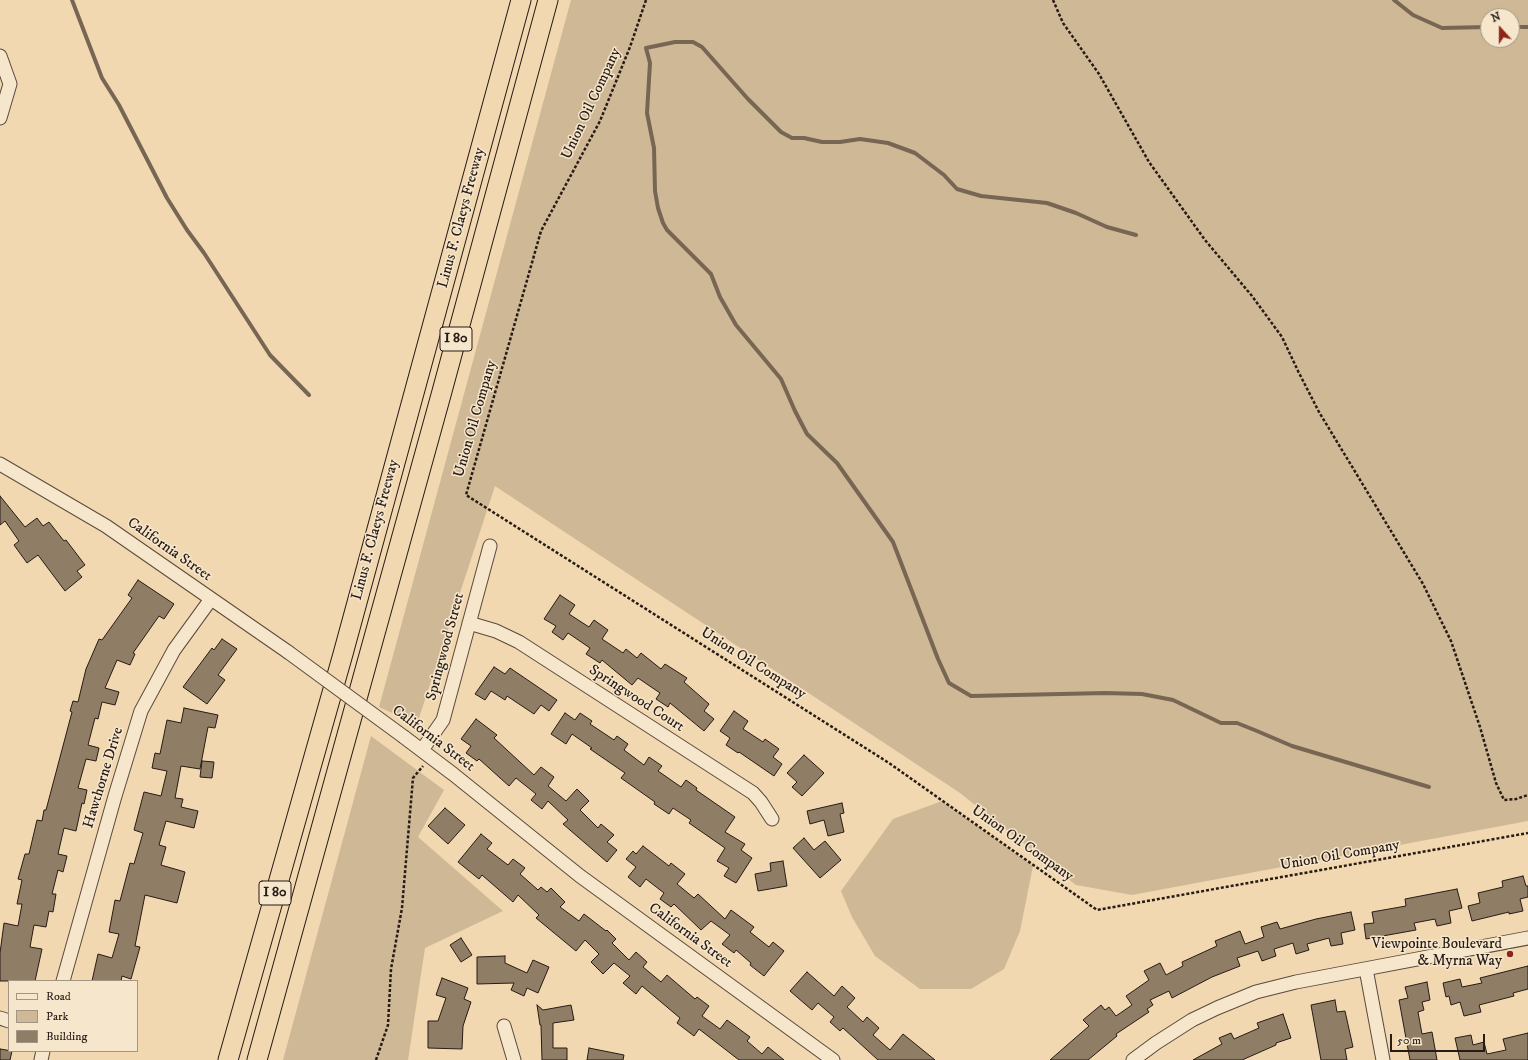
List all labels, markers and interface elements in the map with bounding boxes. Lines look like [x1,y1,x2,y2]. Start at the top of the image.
north arrow [1480,8,1520,48]
text: N [1489,10,1503,26]
street label: Union Oil Company [558,45,626,163]
street label: Linus F. Claeys Freeway [435,146,489,290]
road number: I 80 [440,327,472,351]
street label: Union Oil Company [451,358,501,480]
street label: Linus F. Claeys Freeway [349,458,403,602]
street label: California Street [123,514,215,586]
street label: Springwood Street [423,591,469,703]
street label: Union Oil Company [697,624,809,704]
street label: Springwood Court [585,661,687,737]
street label: California Street [388,702,478,776]
street label: Hawthorne Drive [80,725,128,831]
street label: Union Oil Company [967,802,1077,886]
street label: Union Oil Company [1279,837,1401,875]
road number: I 80 [259,881,291,905]
street label: California Street [645,900,735,972]
place label: Viewpointe Boulevard & Myrna Way [1372,936,1502,971]
marker: Viewpointe Boulevard & Myrna Way [1505,949,1515,959]
legend [8,980,138,1052]
text: Road [46,989,71,1004]
text: Park [46,1009,68,1024]
scale bar [1392,1026,1487,1052]
text: Building [46,1029,87,1044]
text: 50 m [1397,1033,1421,1048]

